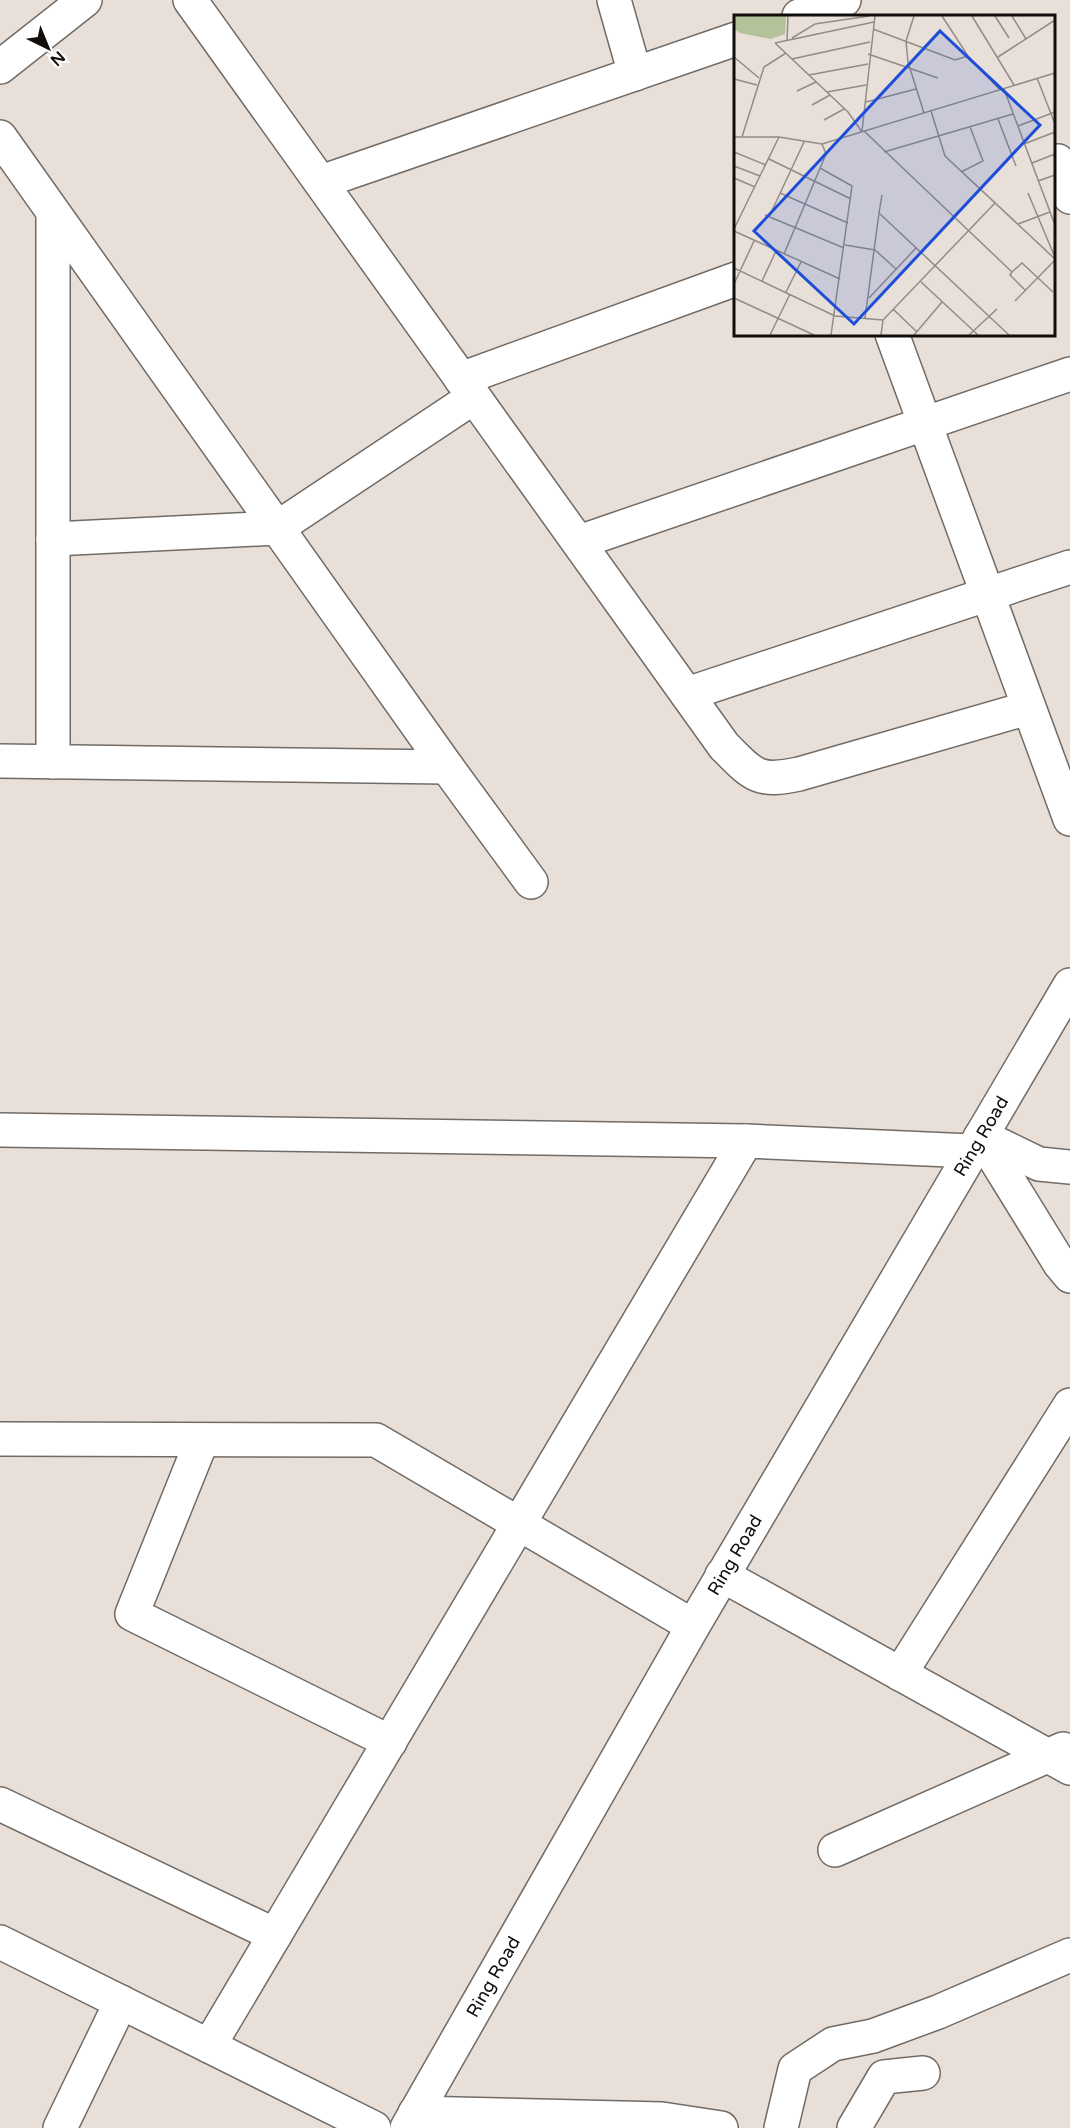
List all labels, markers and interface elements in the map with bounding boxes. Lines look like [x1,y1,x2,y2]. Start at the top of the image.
inset map [734,15,1055,336]
north arrow [18,18,78,78]
text: N [46,47,69,70]
street label: Ring Road [949,1092,1013,1180]
street label: Ring Road [703,1511,767,1599]
street label: Ring Road [461,1932,525,2021]

